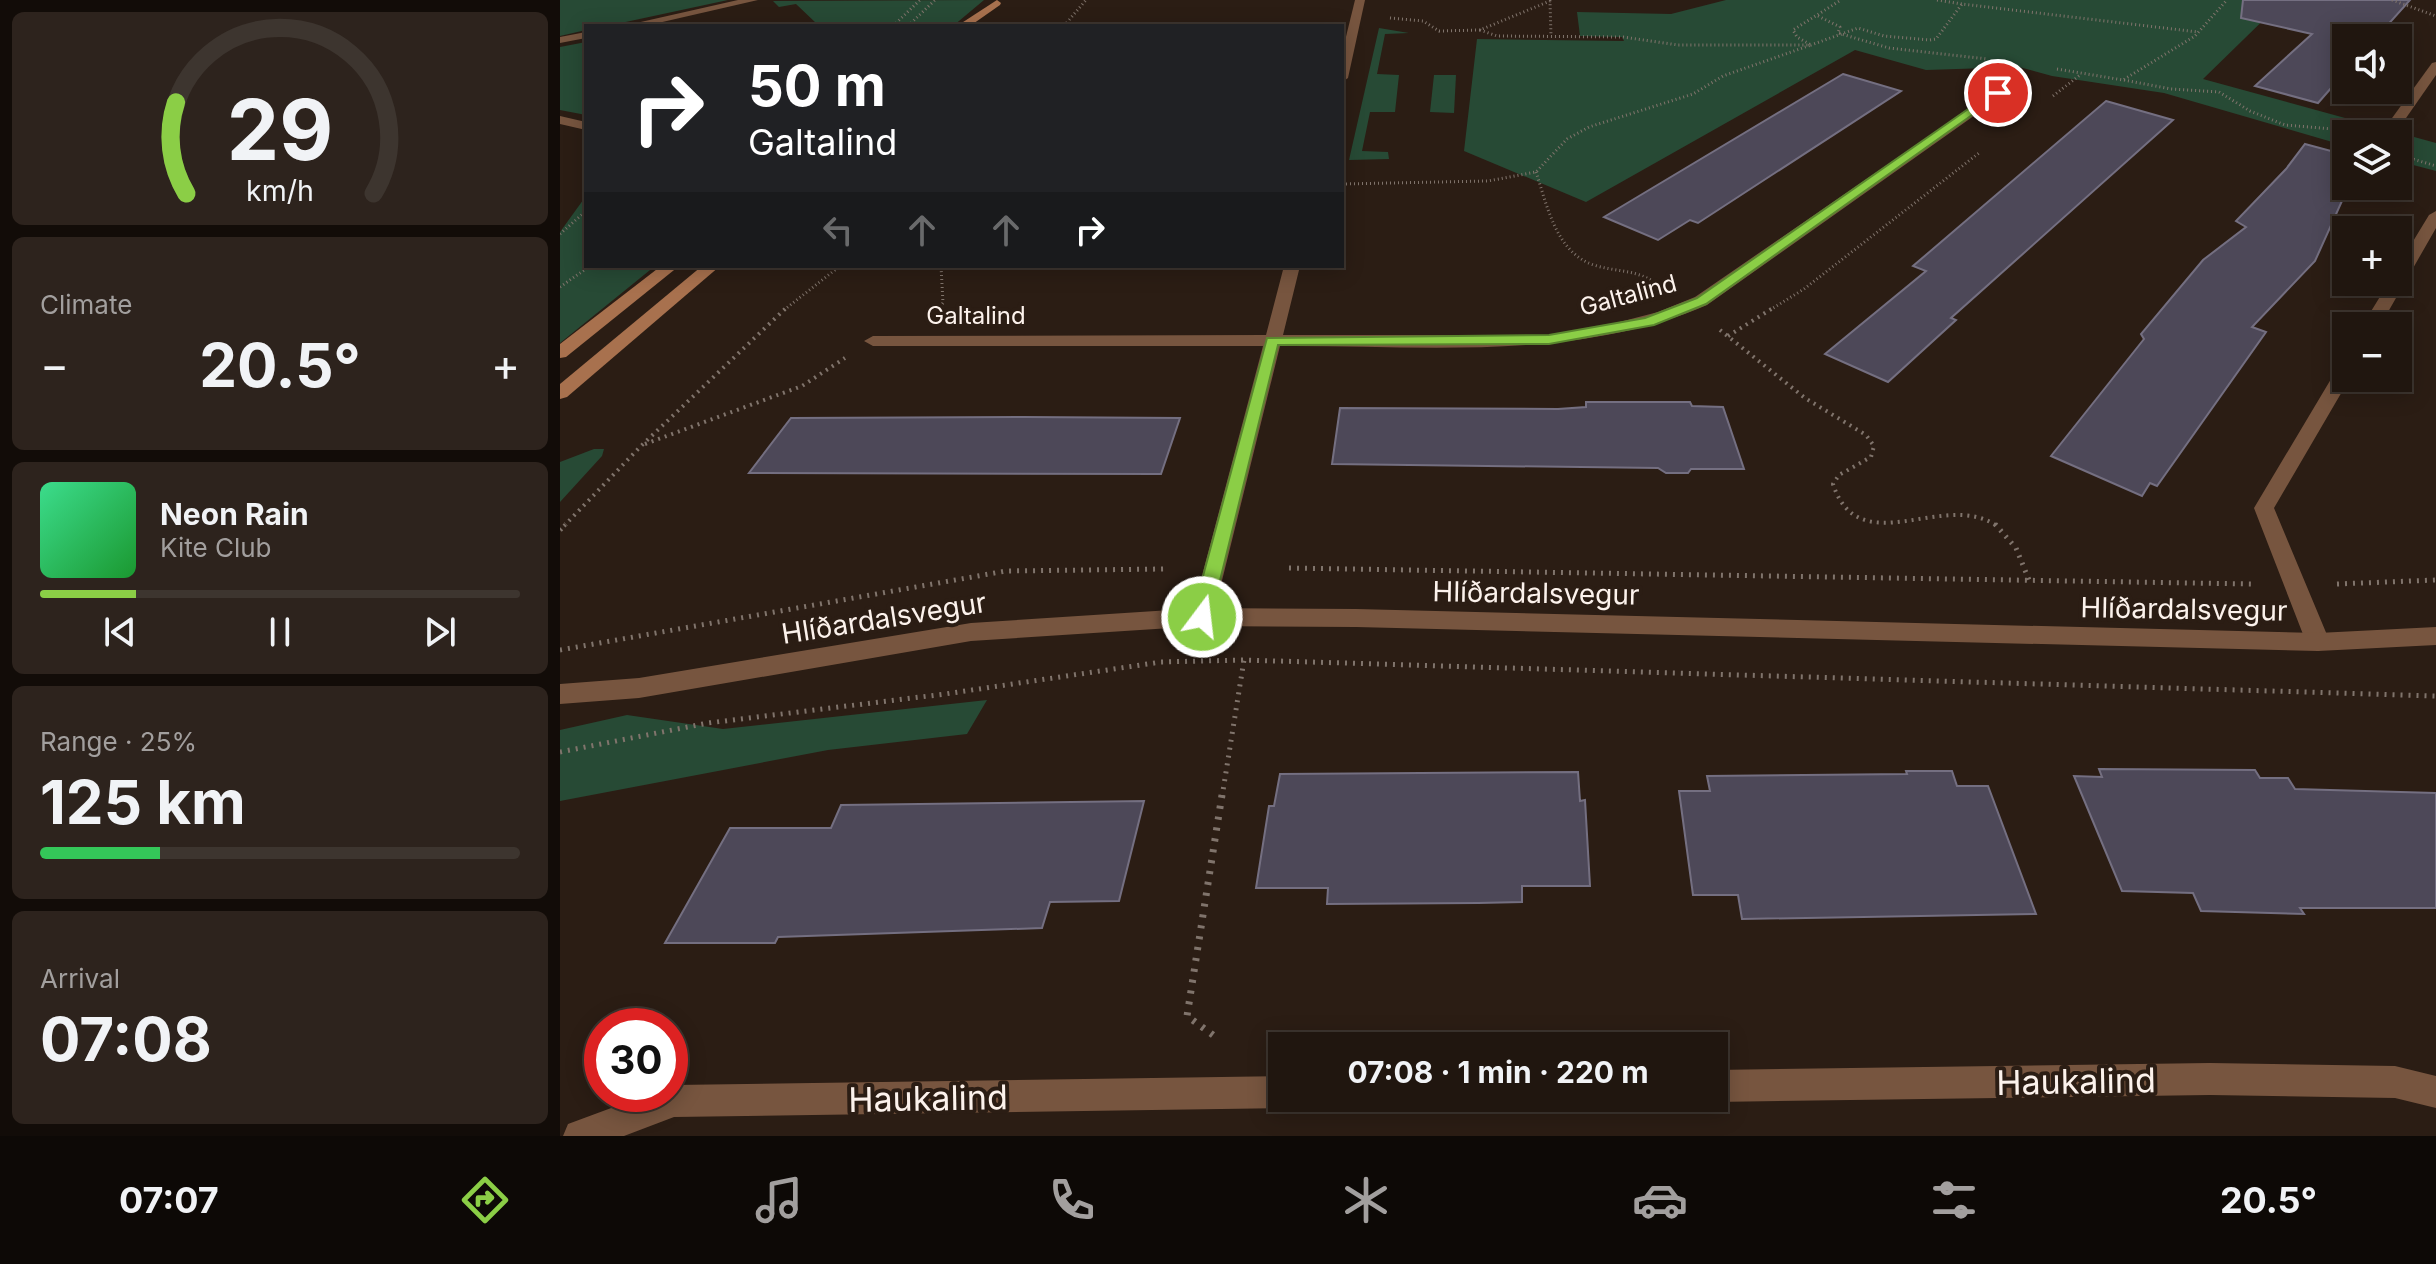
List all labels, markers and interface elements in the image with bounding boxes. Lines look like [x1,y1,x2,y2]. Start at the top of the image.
map controls [2332,24,2412,392]
button: sound [2332,24,2412,104]
text: 50 m [748,52,886,120]
icon: right [616,56,720,160]
pin [1964,59,2032,127]
icon: arrive [1976,71,2020,115]
text: 29 [227,79,333,180]
text: Galtalind [748,120,897,164]
button: layers [2332,120,2412,200]
text: km/h [246,174,314,209]
icon: left [816,208,860,252]
icon: ahead [900,208,944,252]
icon: ahead [984,208,1028,252]
icon: right [1068,208,1112,252]
button: + [2332,216,2412,296]
street label: Galtalind [1576,268,1680,322]
text: Climate [40,289,132,320]
street label: Galtalind [926,301,1026,330]
button: − [2332,312,2412,392]
text: 20.5° [199,329,361,401]
text: − [40,338,69,392]
text: + [491,338,520,392]
text: Neon Rain [160,496,309,532]
text: Kite Club [160,532,271,563]
street label: Hlíðardalsvegur [1432,574,1640,612]
position arrow [1160,575,1244,659]
street label: Hlíðardalsvegur [779,585,989,651]
street label: Hlíðardalsvegur [2080,590,2288,628]
icon: previous [98,610,142,654]
icon: pause [258,610,302,654]
icon: next [418,610,462,654]
text: Range · 25% [40,726,197,757]
text: 125 km [40,766,246,838]
text: Arrival [40,963,120,994]
text: 07:08 [40,1003,212,1075]
speed limit sign: 30 [584,1008,688,1112]
text: 07:08 · 1 min · 220 m [1347,1054,1649,1090]
street label: Haukalind [1996,1059,2156,1103]
street label: Haukalind [848,1076,1008,1120]
icon: directions [457,1172,513,1228]
icon: music [751,1172,807,1228]
icon: phone [1044,1172,1100,1228]
icon: climate [1338,1172,1394,1228]
icon: car [1632,1172,1688,1228]
icon: filters [1926,1172,1982,1228]
text: 07:07 [119,1178,219,1222]
text: 20.5° [2220,1178,2317,1222]

